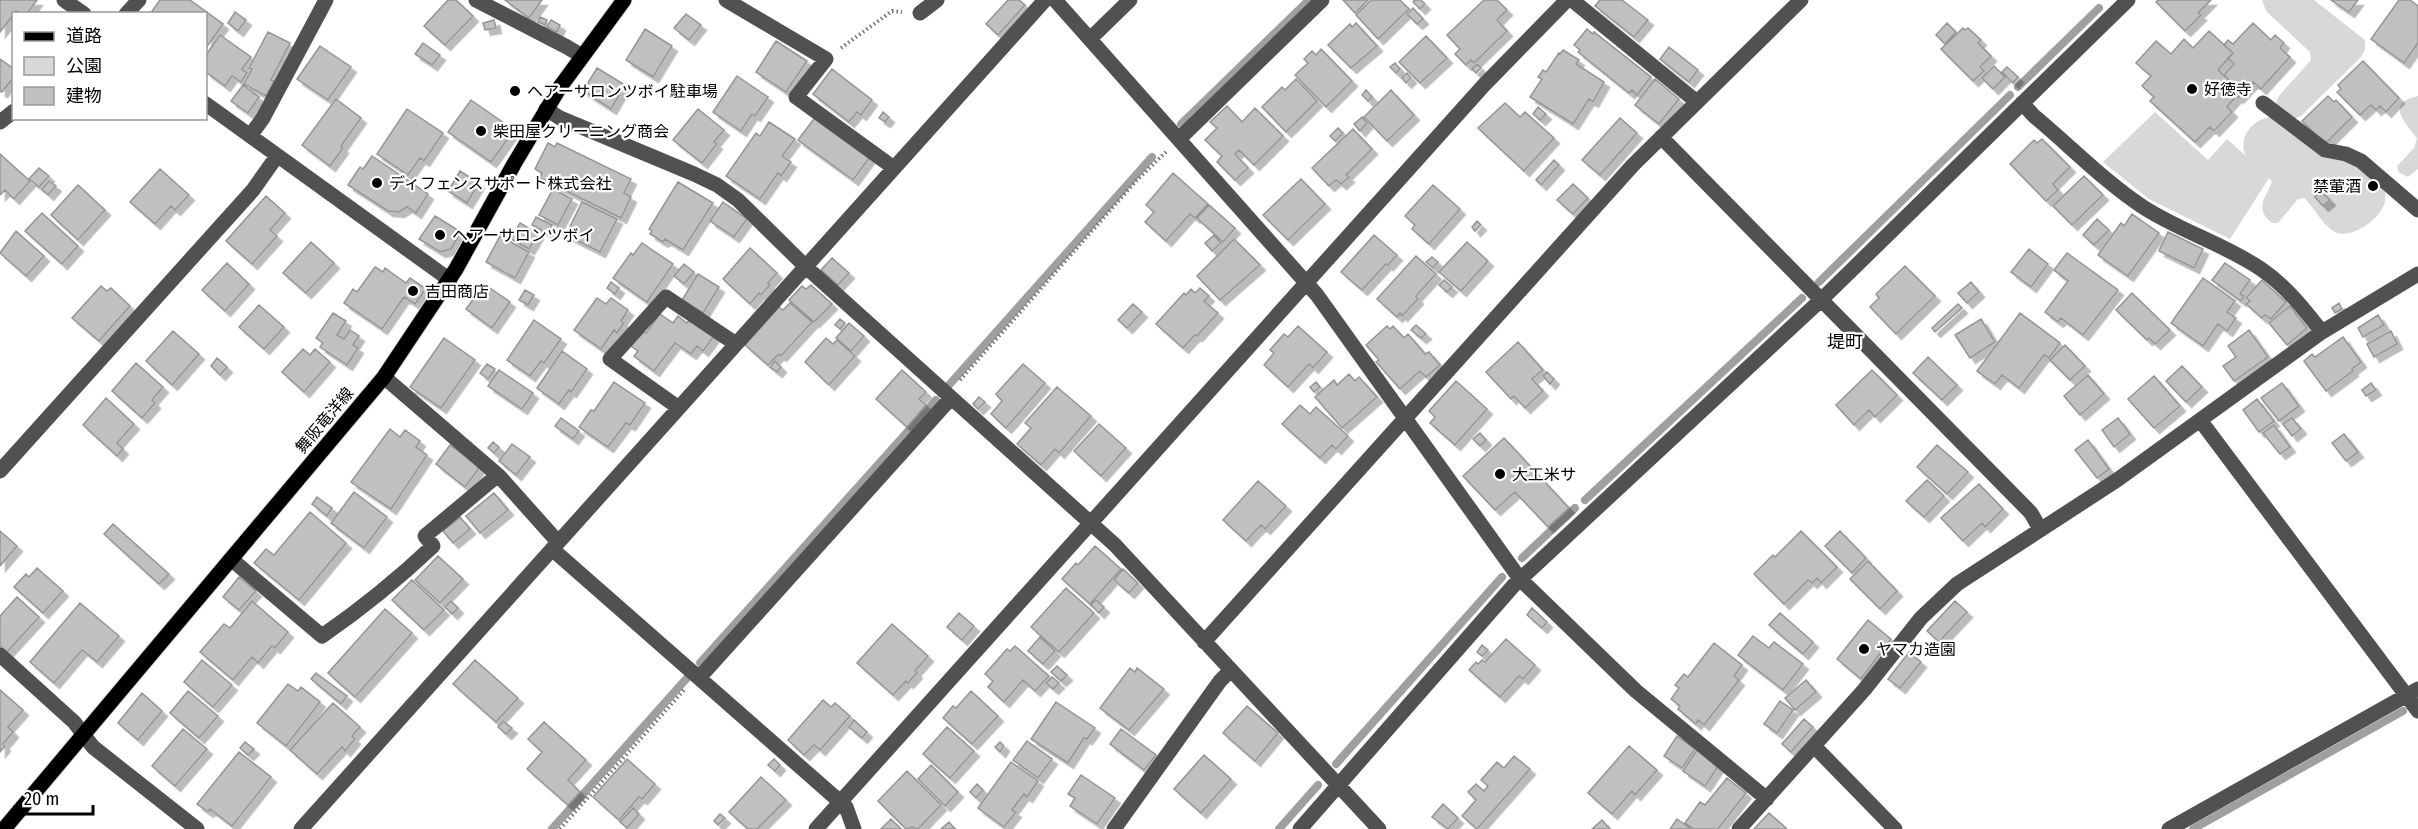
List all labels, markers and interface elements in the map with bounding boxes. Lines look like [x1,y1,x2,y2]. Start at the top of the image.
legend [12,12,207,120]
text: 道路 [66,25,102,47]
text: 公園 [66,55,102,77]
place label: 好徳寺 [2204,80,2252,99]
place label: ヘアーサロンツボイ駐車場 [527,82,718,101]
marker: 好徳寺 [2185,82,2199,96]
marker: ヘアーサロンツボイ駐車場 [508,84,522,98]
text: 建物 [66,85,102,107]
place label: 柴田屋クリーニング商会 [493,122,669,141]
marker: 柴田屋クリーニング商会 [474,124,488,138]
place label: ディフェンスサポート株式会社 [389,174,612,193]
marker: ディフェンスサポート株式会社 [370,176,384,190]
place label: 禁葷酒 [2313,177,2361,196]
marker: 禁葷酒 [2366,179,2380,193]
place label: ヘアーサロンツボイ [452,226,595,245]
marker: ヘアーサロンツボイ [433,228,447,242]
place label: 吉田商店 [425,282,489,301]
marker: 吉田商店 [406,284,420,298]
district label: 堤町 [1827,331,1863,353]
street label: 舞阪竜洋線 [291,384,357,457]
place label: 大工米サ [1512,465,1576,484]
marker: 大工米サ [1493,467,1507,481]
place label: ヤマカ造園 [1876,640,1956,659]
marker: ヤマカ造園 [1857,642,1871,656]
scale bar [15,778,93,816]
text: 20 m [24,788,59,810]

